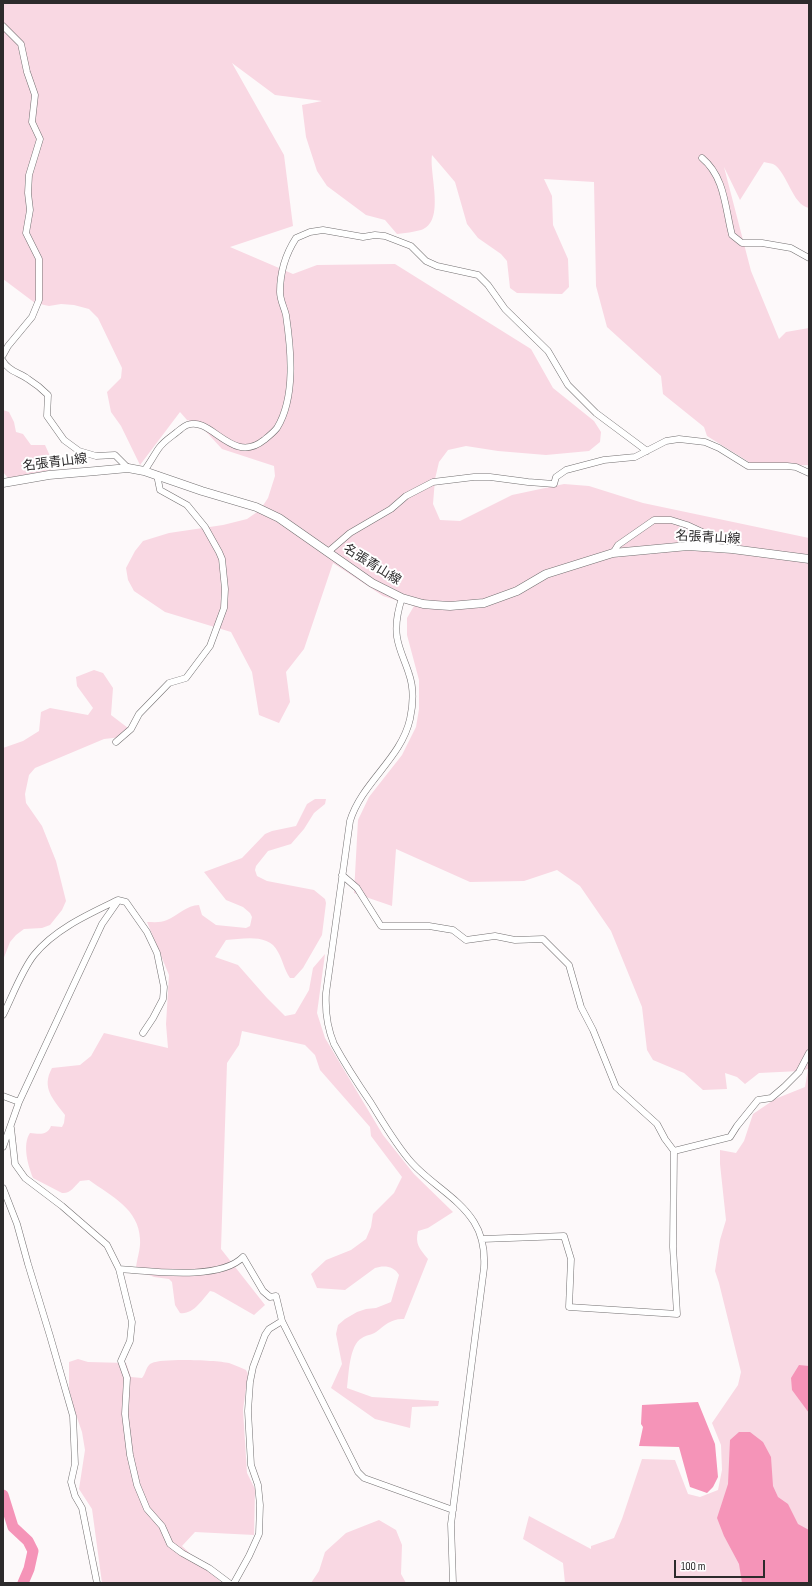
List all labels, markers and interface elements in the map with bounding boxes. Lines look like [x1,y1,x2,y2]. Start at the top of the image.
street label: 名張青山線 [22,451,88,475]
street label: 名張青山線 [675,529,741,547]
street label: 名張青山線 [340,541,404,589]
scale bar [676,1552,767,1578]
text: 100 m [681,1559,706,1574]

